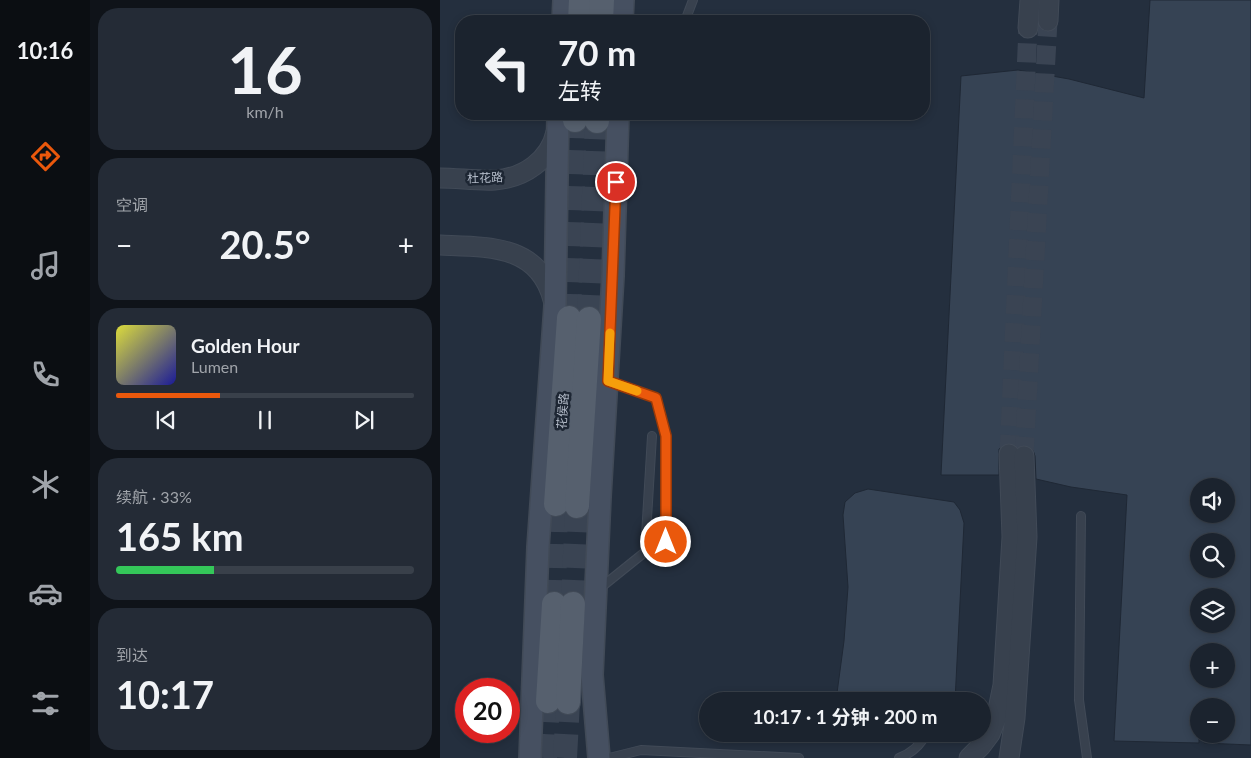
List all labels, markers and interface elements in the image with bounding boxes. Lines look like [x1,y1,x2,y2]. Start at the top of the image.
text: 16 [227,30,303,108]
text: 70 m [558,31,636,73]
icon: left [475,35,540,100]
text: 10:16 [17,37,73,64]
text: 左转 [558,77,602,104]
text: km/h [246,102,284,121]
icon: directions [28,139,63,174]
pin [595,161,637,203]
icon: arrive [602,168,630,196]
street label: 杜花路 [467,169,503,186]
text: 空调 [116,195,148,214]
text: 20.5° [220,221,310,267]
text: − [116,228,132,262]
text: + [398,228,414,262]
icon: music [28,248,63,283]
text: Golden Hour [191,334,300,357]
icon: phone [28,357,63,392]
text: Lumen [191,357,238,376]
street label: 花侯路 [554,392,571,429]
icon: previous [152,406,180,434]
icon: pause [251,406,279,434]
icon: next [350,406,378,434]
icon: climate [28,467,63,502]
map controls [1190,478,1235,743]
button: sound [1190,478,1235,523]
text: 续航 · 33% [116,487,192,506]
text: 165 km [116,513,244,559]
position arrow [639,515,691,567]
button: search [1190,533,1235,578]
icon: car [28,576,63,611]
button: layers [1190,588,1235,633]
button: + [1190,643,1235,688]
text: 到达 [116,645,148,664]
text: 10:17 [116,671,214,717]
speed limit sign: 20 [455,678,520,743]
icon: filters [28,686,63,721]
button: − [1190,698,1235,743]
text: 10:17 · 1 分钟 · 200 m [752,705,938,728]

